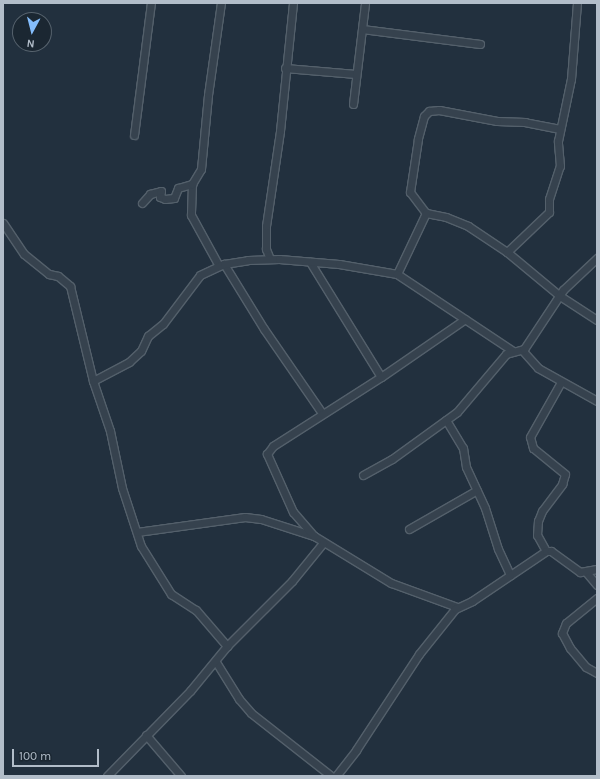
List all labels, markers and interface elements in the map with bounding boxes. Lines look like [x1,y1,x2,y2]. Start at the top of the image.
north arrow [12,12,52,52]
text: N [26,36,35,50]
scale bar [14,741,101,767]
text: 100 m [19,749,51,763]

